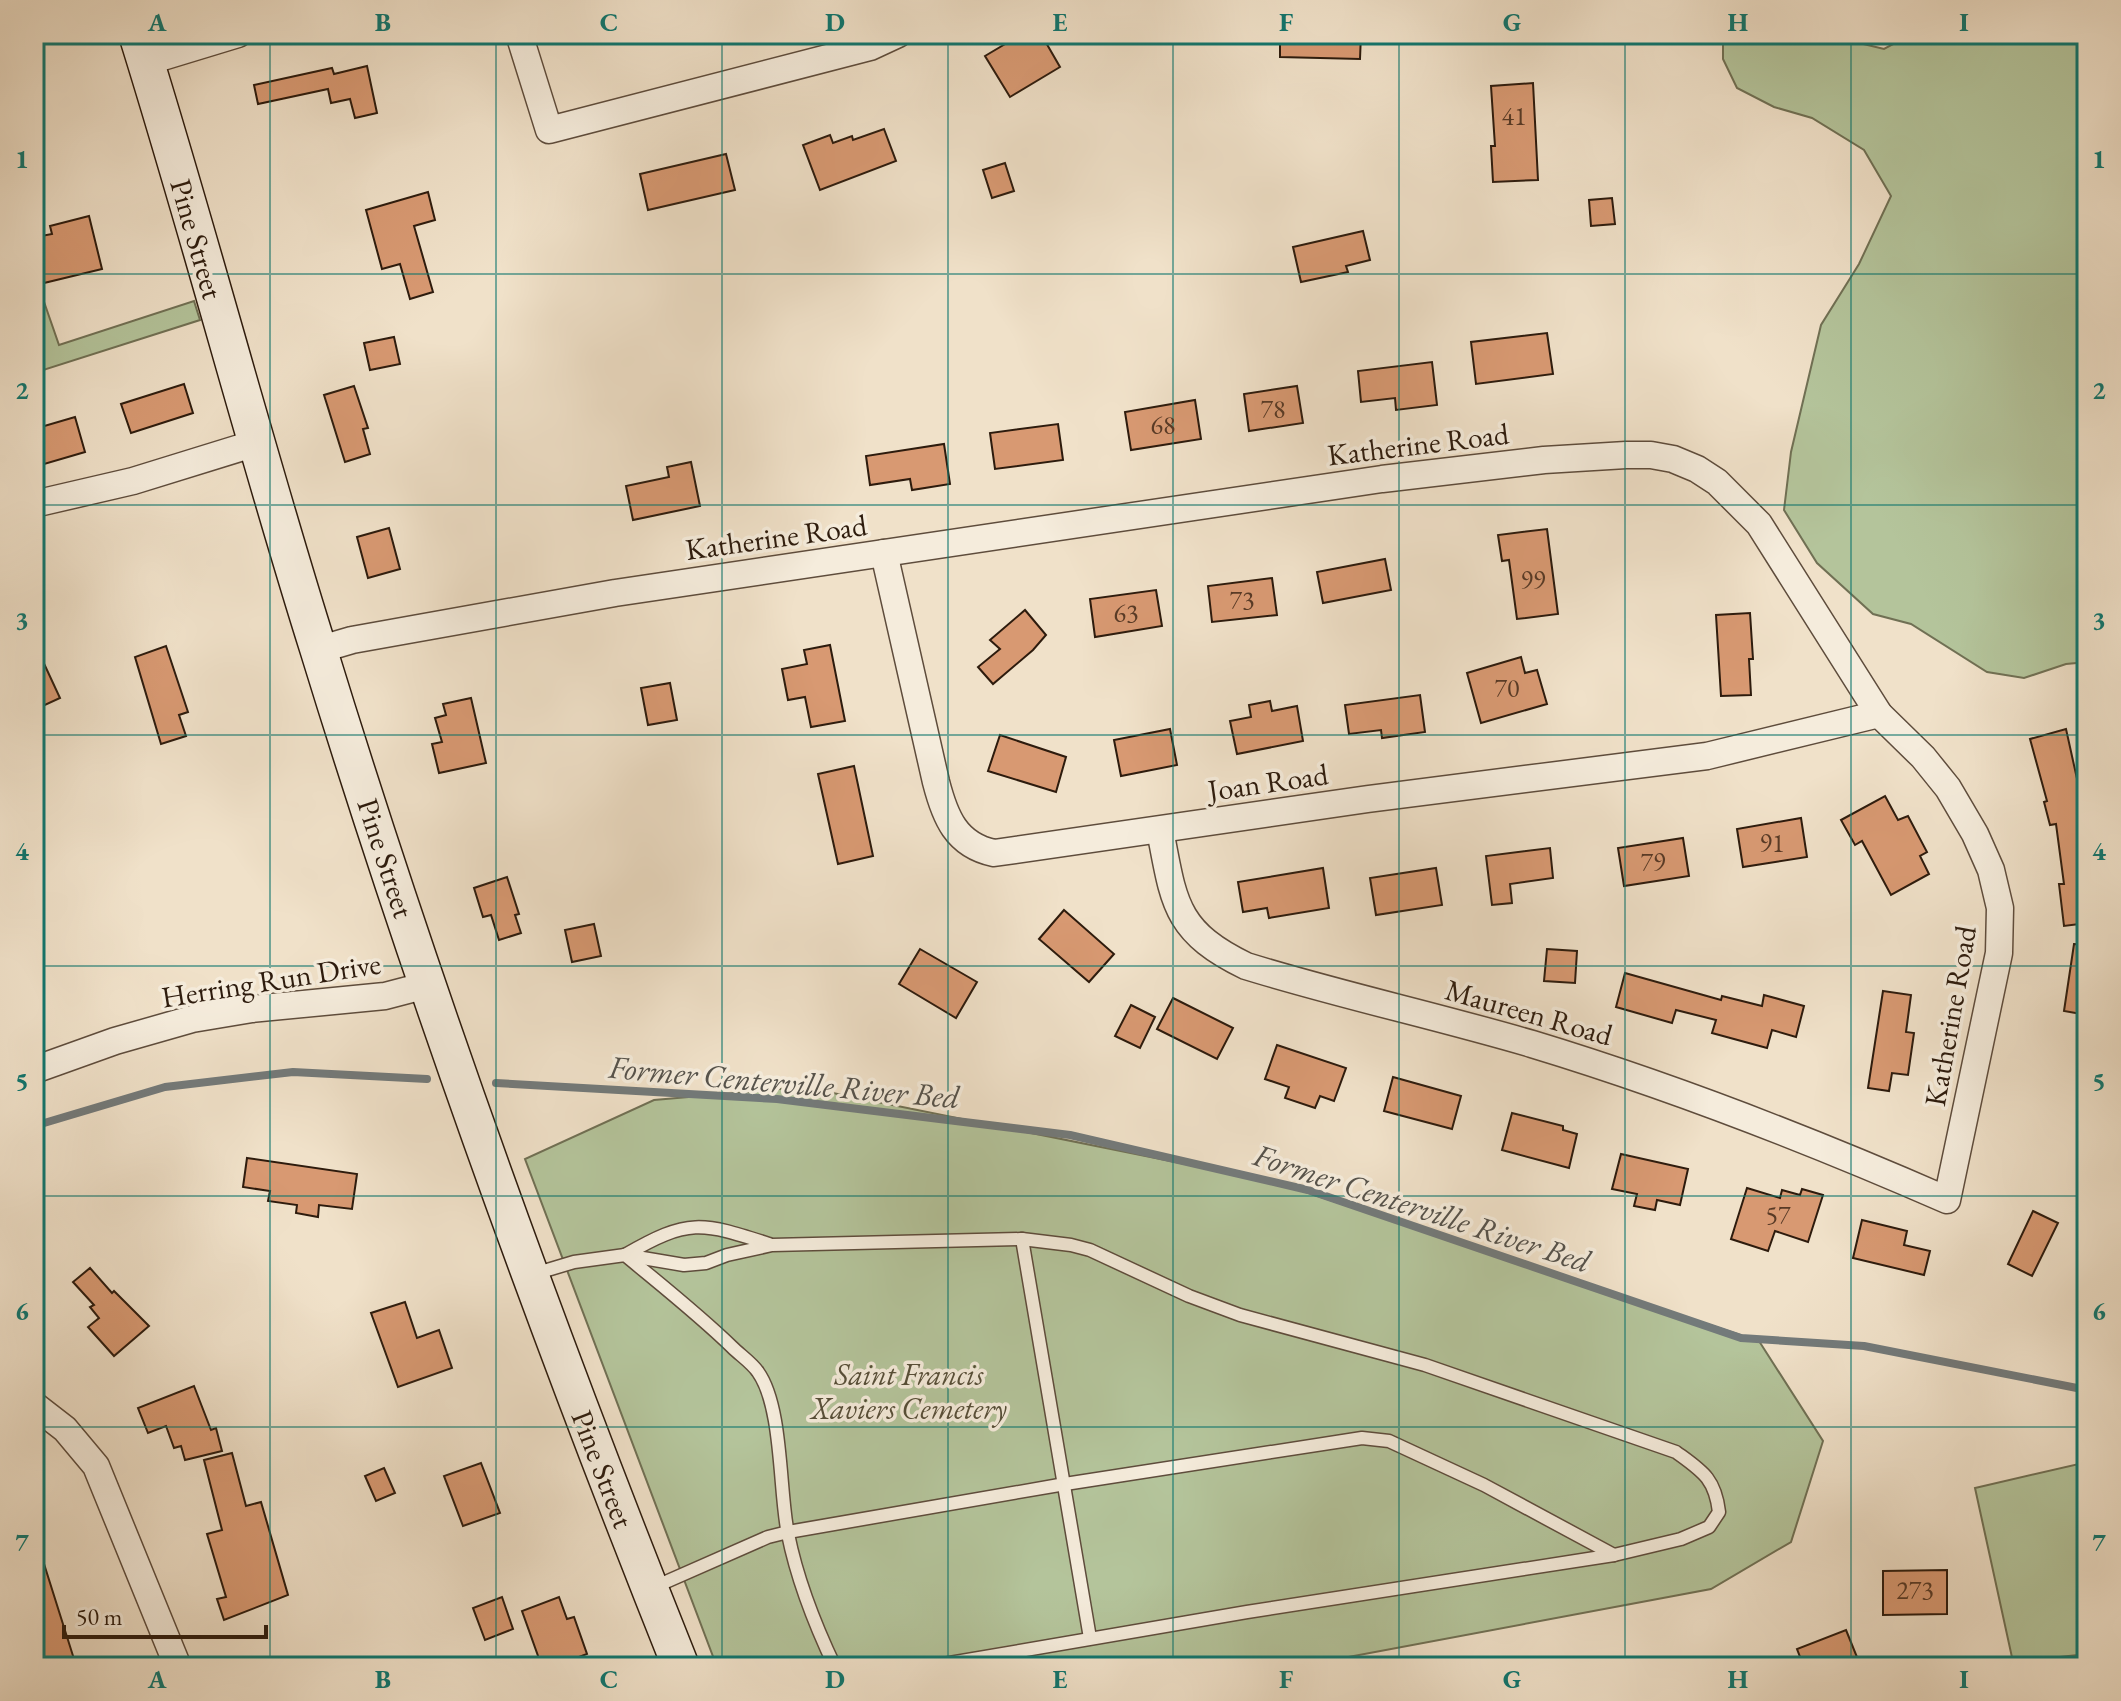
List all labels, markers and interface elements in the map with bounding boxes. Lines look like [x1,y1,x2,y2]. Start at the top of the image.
text: A [147,5,167,39]
text: B [375,5,391,39]
text: C [600,5,618,39]
text: D [825,5,845,39]
text: E [1053,5,1068,39]
text: F [1279,5,1293,39]
text: G [1503,5,1522,39]
text: H [1728,5,1749,39]
text: I [1959,5,1969,39]
house number: 41 [1502,99,1526,133]
text: 1 [15,142,29,176]
text: 1 [2092,142,2106,176]
street label: Pine Street [161,174,233,304]
text: 2 [15,373,29,407]
text: 2 [2092,373,2106,407]
house number: 78 [1261,392,1285,426]
house number: 68 [1151,408,1175,442]
street label: Katherine Road [1325,413,1512,474]
street label: Katherine Road [683,505,870,569]
house number: 99 [1521,563,1546,597]
house number: 73 [1230,583,1254,617]
house number: 63 [1114,596,1138,630]
text: 3 [15,603,29,637]
text: 3 [2092,603,2106,637]
house number: 70 [1495,671,1519,705]
street label: Joan Road [1202,754,1331,810]
street label: Pine Street [348,793,424,923]
house number: 91 [1760,826,1784,860]
text: 4 [15,834,29,868]
text: 4 [2092,834,2106,868]
house number: 79 [1641,845,1666,879]
street label: Katherine Road [1915,922,1985,1109]
street label: Herring Run Drive [159,943,383,1017]
street label: Maureen Road [1441,970,1618,1055]
water label: Former Centerville River Bed [606,1046,962,1118]
text: 5 [15,1064,29,1098]
text: 5 [2092,1064,2106,1098]
water label: Former Centerville River Bed [1247,1133,1596,1283]
house number: 57 [1766,1198,1791,1232]
text: 6 [15,1294,29,1328]
text: 6 [2092,1294,2106,1328]
park label: Saint Francis Xaviers Cemetery [809,1355,1007,1428]
street label: Pine Street [563,1404,644,1534]
text: 7 [15,1525,29,1559]
text: 7 [2092,1525,2106,1559]
house number: 273 [1896,1573,1934,1607]
scale bar [64,1589,266,1639]
text: 50 m [76,1601,123,1632]
text: A [147,1662,167,1696]
text: B [375,1662,391,1696]
text: C [600,1662,618,1696]
text: D [825,1662,845,1696]
text: E [1053,1662,1068,1696]
text: F [1279,1662,1293,1696]
text: G [1503,1662,1522,1696]
text: H [1728,1662,1749,1696]
text: I [1959,1662,1969,1696]

